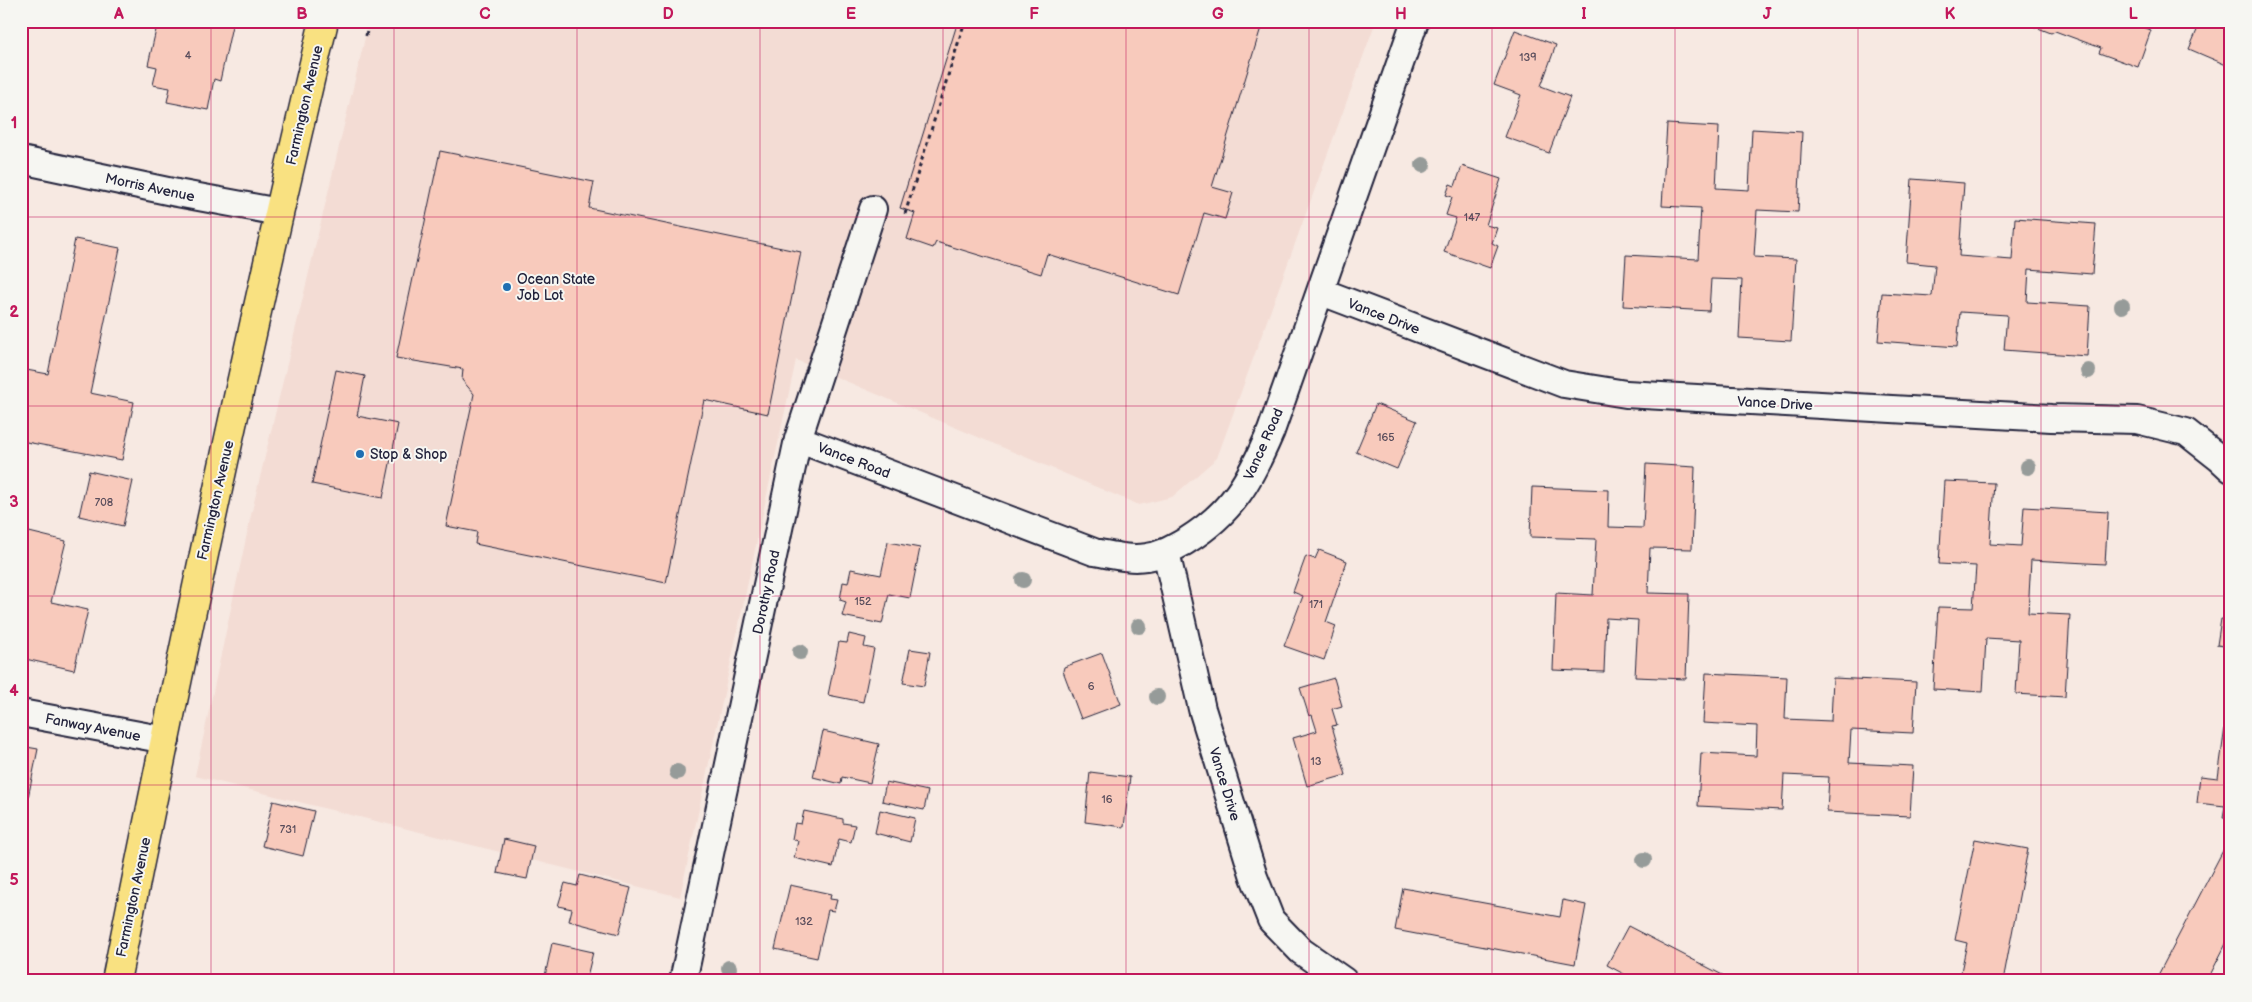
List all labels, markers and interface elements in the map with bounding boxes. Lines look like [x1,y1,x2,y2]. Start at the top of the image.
text: A [113,5,124,24]
text: B [296,5,308,24]
text: C [479,5,491,24]
text: D [662,5,674,24]
text: E [846,5,856,24]
text: F [1029,5,1039,24]
text: G [1212,5,1224,24]
text: H [1395,5,1407,24]
text: I [1581,5,1587,24]
text: J [1763,5,1772,24]
text: K [1945,5,1956,24]
text: L [2128,5,2138,24]
street label: Farmington Avenue [282,44,327,167]
house number: 4 [185,49,192,62]
house number: 139 [1519,51,1537,64]
text: 1 [11,114,17,133]
street label: Morris Avenue [104,170,196,205]
house number: 147 [1464,211,1481,224]
place label: Ocean State Job Lot [517,271,595,304]
marker: Ocean State Job Lot [501,281,513,293]
street label: Vance Drive [1345,295,1422,338]
text: 2 [9,303,19,322]
street label: Vance Drive [1737,393,1813,414]
street label: Vance Road [1240,406,1287,483]
house number: 165 [1377,431,1395,444]
street label: Farmington Avenue [193,439,238,562]
street label: Vance Road [815,439,893,482]
place label: Stop & Shop [370,446,447,463]
marker: Stop & Shop [354,448,366,460]
text: 3 [9,493,19,512]
house number: 708 [95,496,113,509]
street label: Dorothy Road [749,548,784,636]
house number: 152 [854,595,872,608]
house number: 171 [1309,598,1323,611]
house number: 6 [1088,680,1095,693]
text: 4 [9,682,19,701]
street label: Fanway Avenue [44,710,142,745]
street label: Vance Drive [1205,745,1244,823]
house number: 13 [1310,755,1322,768]
house number: 16 [1102,793,1113,806]
house number: 731 [280,823,296,836]
street label: Farmington Avenue [112,836,155,959]
text: 5 [9,871,19,890]
house number: 132 [795,915,813,928]

